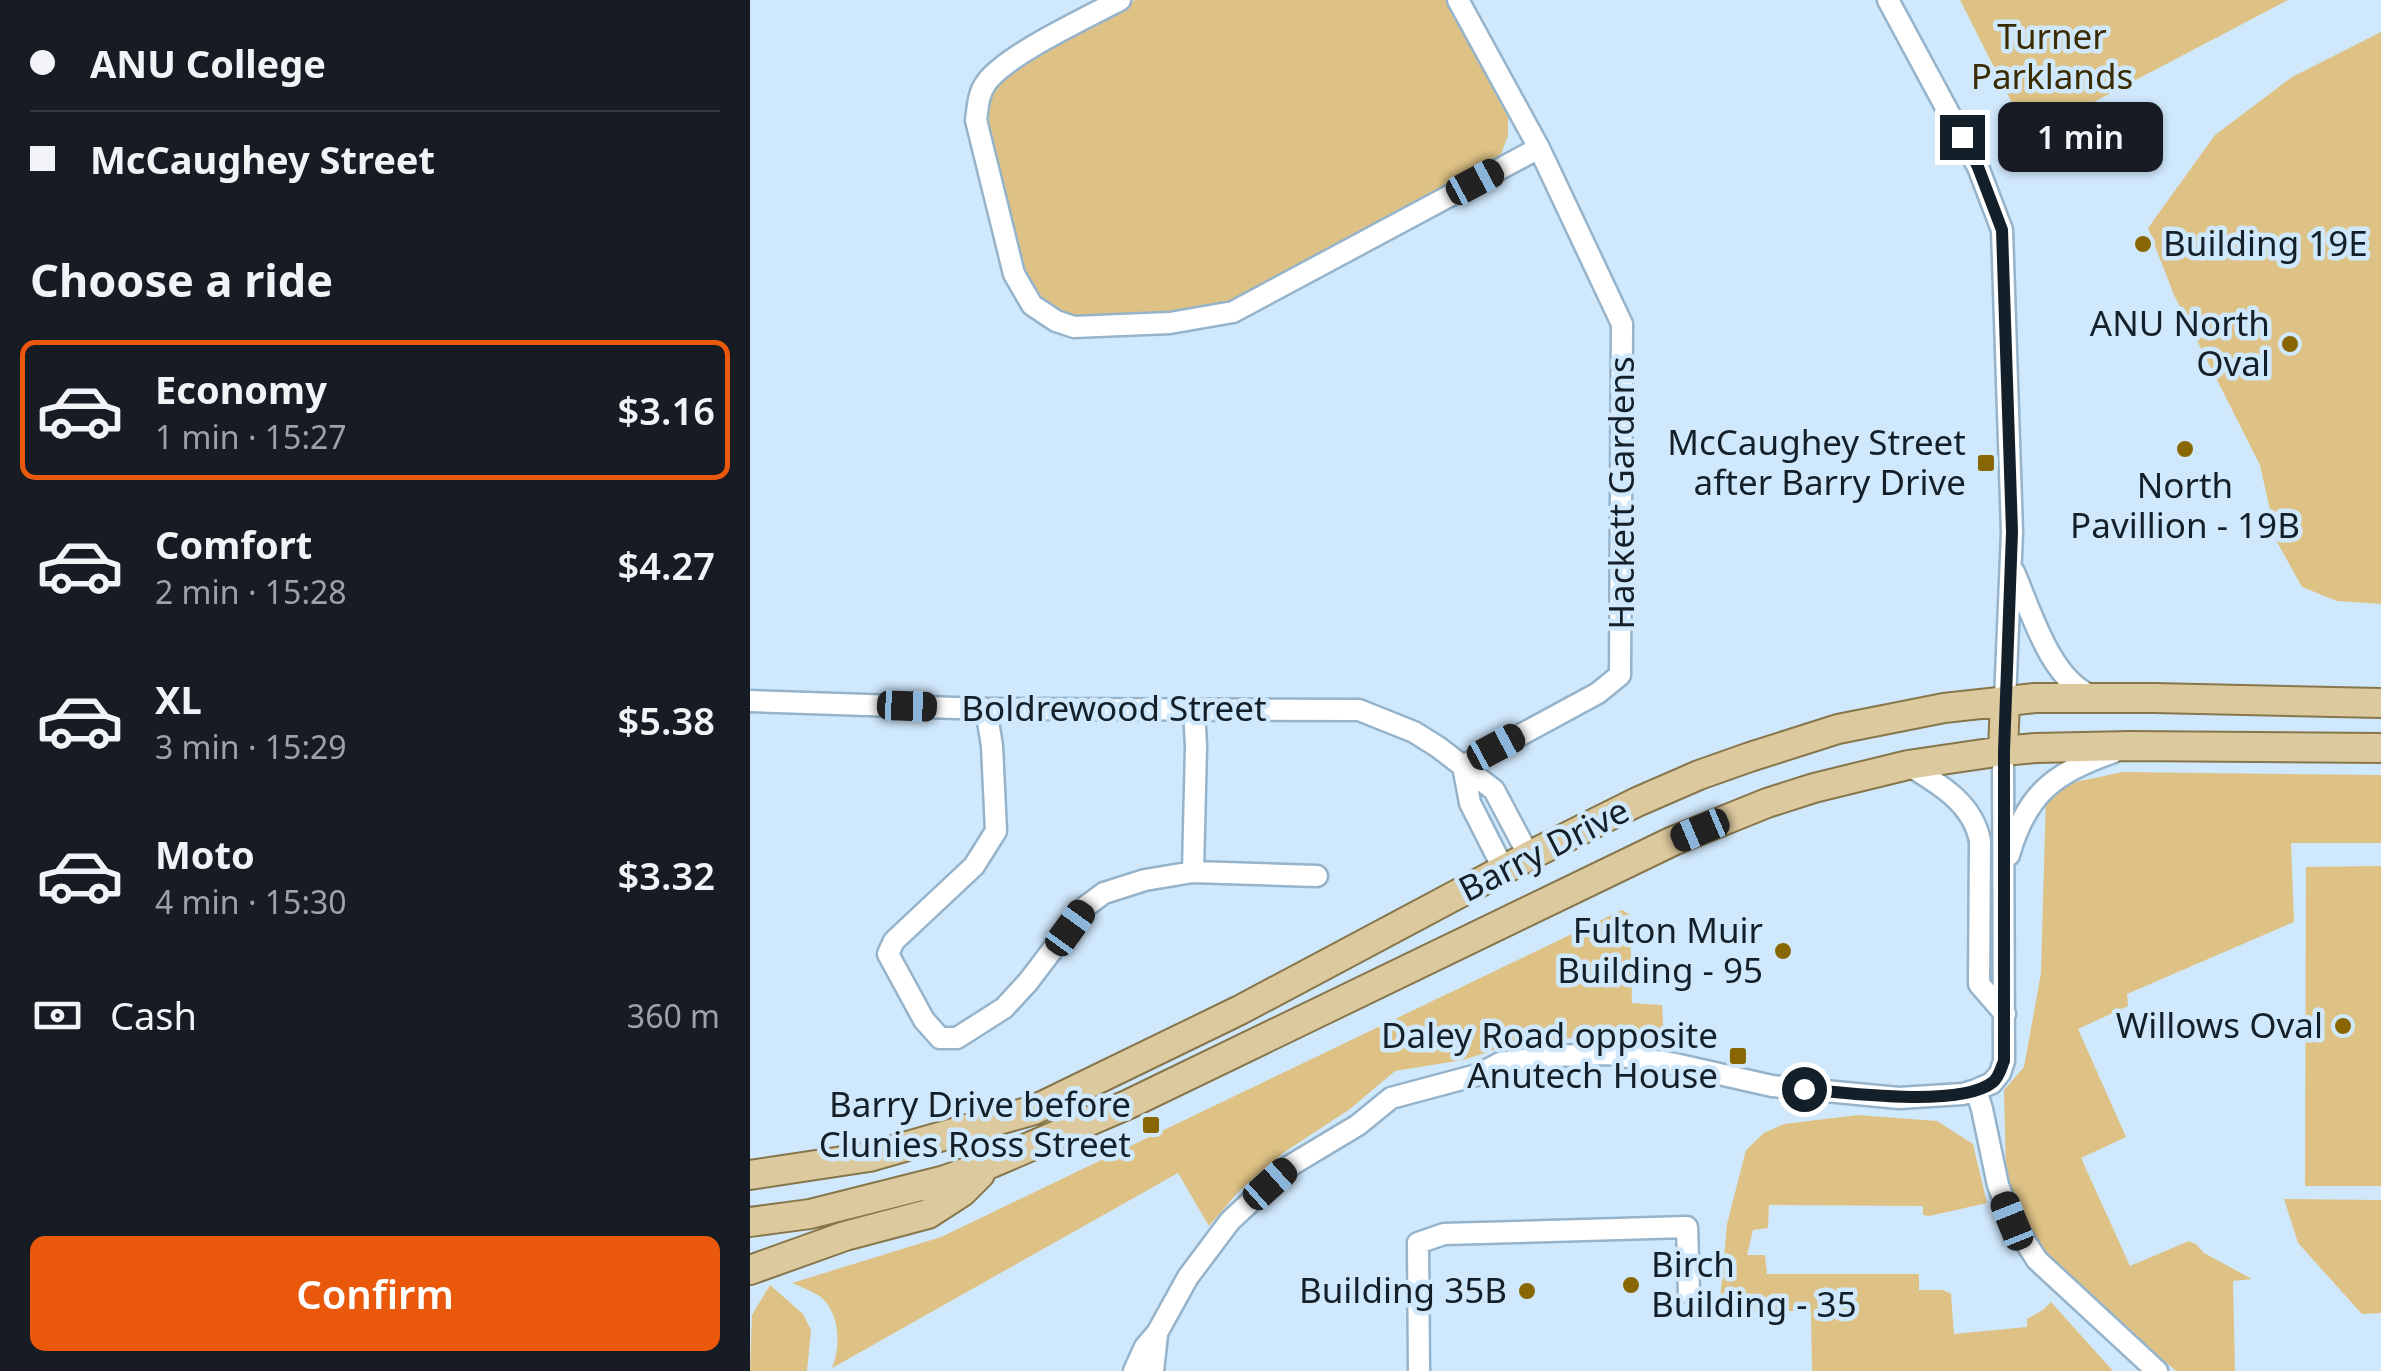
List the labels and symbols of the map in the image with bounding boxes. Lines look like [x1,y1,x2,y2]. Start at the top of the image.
park label: Turner Parklands [1971,12,2133,99]
callout: 1 min [1997,102,2162,172]
route end [1940,115,1985,160]
car [1441,155,1509,209]
place label: Building 19E [2163,219,2368,266]
marker: Building 19E [2132,233,2154,255]
place label: ANU North Oval [2090,299,2270,386]
marker: ANU North Oval [2279,333,2301,355]
street label: Hackett Gardens [1597,356,1644,630]
place label: McCaughey Street after Barry Drive [1667,418,1966,505]
marker: North Pavillion - 19B [2174,438,2196,460]
marker: McCaughey Street after Barry Drive [1975,452,1997,474]
place label: North Pavillion - 19B [2070,461,2300,548]
street label: Boldrewood Street [961,684,1267,731]
car [876,690,938,722]
car [1462,720,1530,774]
street label: Barry Drive [1450,786,1636,912]
car [1667,804,1733,856]
car [1040,895,1100,961]
place label: Fulton Muir Building - 95 [1557,906,1763,993]
marker: Fulton Muir Building - 95 [1772,940,1794,962]
place label: Willows Oval [2116,1001,2323,1048]
place label: Daley Road opposite Anutech House [1381,1011,1718,1098]
marker: Willows Oval [2332,1015,2354,1037]
marker: Daley Road opposite Anutech House [1727,1045,1749,1067]
route start [1782,1067,1827,1112]
place label: Barry Drive before Clunies Ross Street [819,1080,1131,1167]
marker: Barry Drive before Clunies Ross Street [1140,1114,1162,1136]
car [1238,1153,1302,1215]
car [1987,1188,2037,1254]
place label: Birch Building - 35 [1651,1240,1857,1327]
place label: Building 35B [1299,1266,1507,1313]
marker: Birch Building - 35 [1620,1274,1642,1296]
marker: Building 35B [1516,1280,1538,1302]

